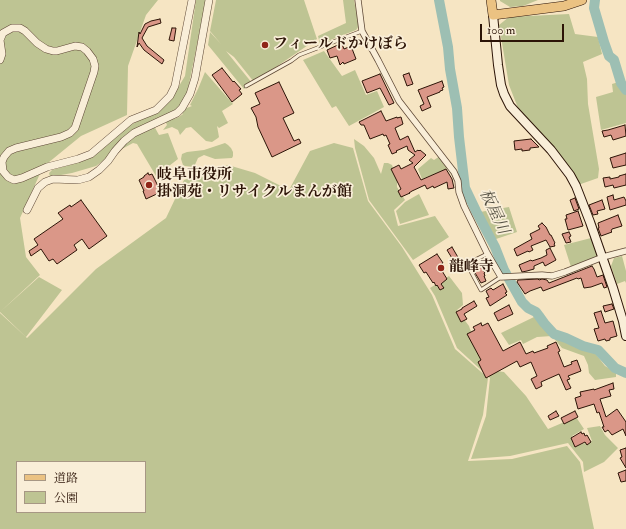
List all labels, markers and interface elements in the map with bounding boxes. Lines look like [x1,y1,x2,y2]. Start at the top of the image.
scale bar [482,16,566,42]
text: 100 m [487,23,515,38]
place label: フィールドかけぼら [273,36,408,54]
marker: フィールドかけぼら [260,40,270,50]
place label: 岐阜市役所 掛洞苑・リサイクルまんが館 [157,167,352,202]
marker: 岐阜市役所 掛洞苑・リサイクルまんが館 [144,180,154,190]
water label: 板屋川 [474,186,512,238]
place label: 龍峰寺 [449,259,494,277]
marker: 龍峰寺 [436,263,446,273]
legend [16,461,146,513]
text: 道路 [54,471,78,486]
text: 公園 [54,491,78,506]

